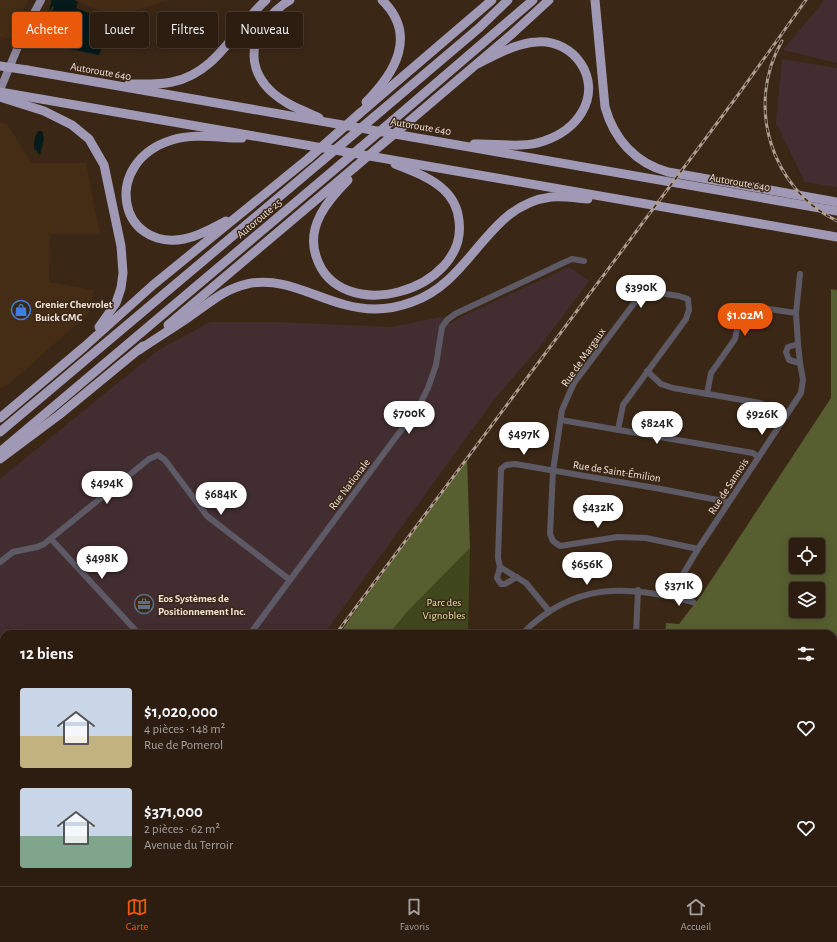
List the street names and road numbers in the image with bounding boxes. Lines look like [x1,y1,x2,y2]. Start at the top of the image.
street label: Autoroute 640 [70,61,132,82]
street label: Autoroute 640 [390,116,452,137]
street label: Autoroute 640 [709,172,771,193]
street label: Autoroute 25 [235,196,284,240]
street label: Rue de Margaux [559,326,608,389]
street label: Rue de Sannois [706,456,751,516]
street label: Rue Nationale [327,457,372,512]
street label: Rue de Saint-Émilion [572,458,662,484]

